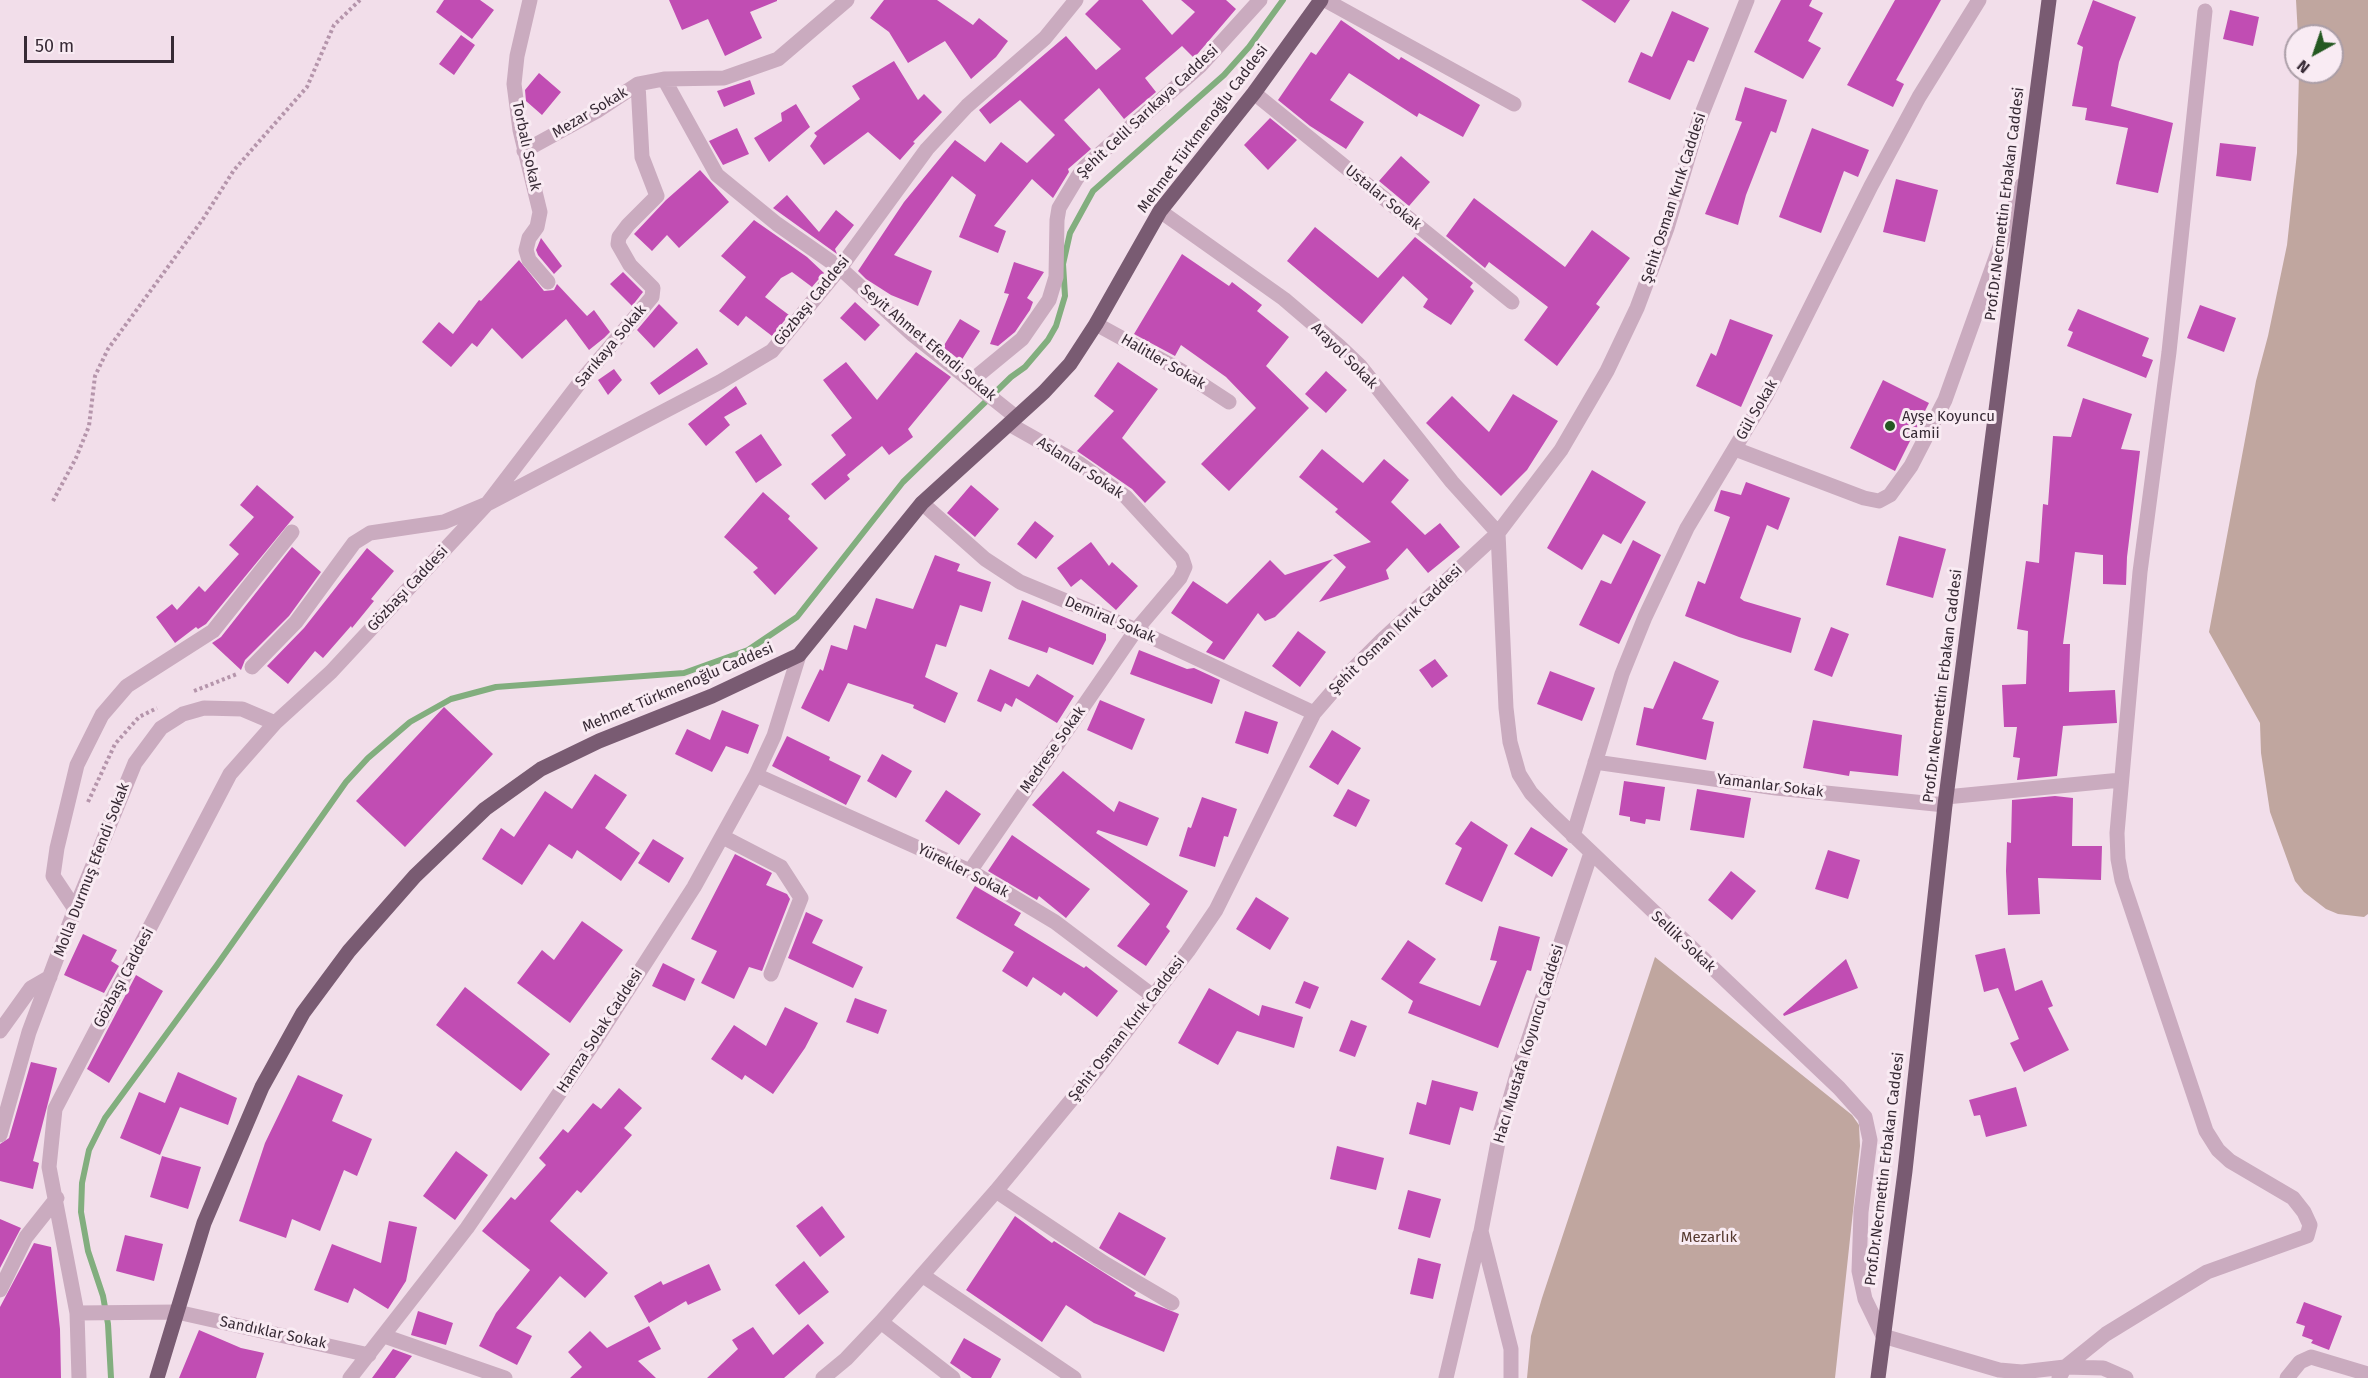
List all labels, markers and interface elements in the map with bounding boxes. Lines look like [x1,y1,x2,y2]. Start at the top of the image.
scale bar [27,24,177,62]
north arrow [2284,24,2344,84]
text: 50 m [35,35,74,57]
street label: Mehmet Türkmenoğlu Caddesi [1134,41,1272,217]
street label: Şehit Celil Sarıkaya Caddesi [1074,42,1222,182]
text: N [2293,56,2314,77]
street label: Mezar Sokak [549,84,631,142]
street label: Prof.Dr.Necmettin Erbakan Caddesi [1982,86,2028,322]
street label: Torbalı Sokak [508,100,544,192]
street label: Şehit Osman Kırık Caddesi [1638,110,1710,286]
street label: Ustalar Sokak [1341,162,1425,234]
street label: Gözbaşı Caddesi [770,252,854,350]
street label: Seyit Ahmet Efendi Sokak [856,281,1000,405]
street label: Sarıkaya Sokak [572,301,650,391]
street label: Arayol Sokak [1307,319,1381,393]
street label: Halitler Sokak [1118,331,1208,393]
street label: Gül Sokak [1733,377,1781,443]
place label: Ayşe Koyuncu Camii [1902,408,1995,443]
marker: Ayşe Koyuncu Camii [1883,419,1897,433]
street label: Aslanlar Sokak [1033,433,1127,503]
street label: Gözbaşı Caddesi [364,542,452,636]
street label: Şehit Osman Kırık Caddesi [1326,562,1466,698]
street label: Prof.Dr.Necmettin Erbakan Caddesi [1920,568,1966,804]
street label: Demiral Sokak [1062,593,1158,647]
street label: Mehmet Türkmenoğlu Caddesi [580,640,776,736]
street label: Medrese Sokak [1016,703,1090,797]
street label: Yamanlar Sokak [1716,771,1824,801]
street label: Molla Durmuş Efendi Sokak [50,780,134,960]
street label: Yürekler Sokak [914,840,1012,902]
street label: Sellik Sokak [1647,908,1719,976]
street label: Gözbaşı Caddesi [90,925,158,1031]
street label: Hacı Mustafa Koyuncu Caddesi [1490,942,1568,1146]
street label: Şehit Osman Kırık Caddesi [1065,953,1189,1105]
street label: Hamza Solak Caddesi [553,966,647,1096]
street label: Prof.Dr.Necmettin Erbakan Caddesi [1862,1051,1908,1287]
park label: Mezarlık [1681,1229,1737,1247]
street label: Sandıklar Sokak [218,1313,328,1353]

